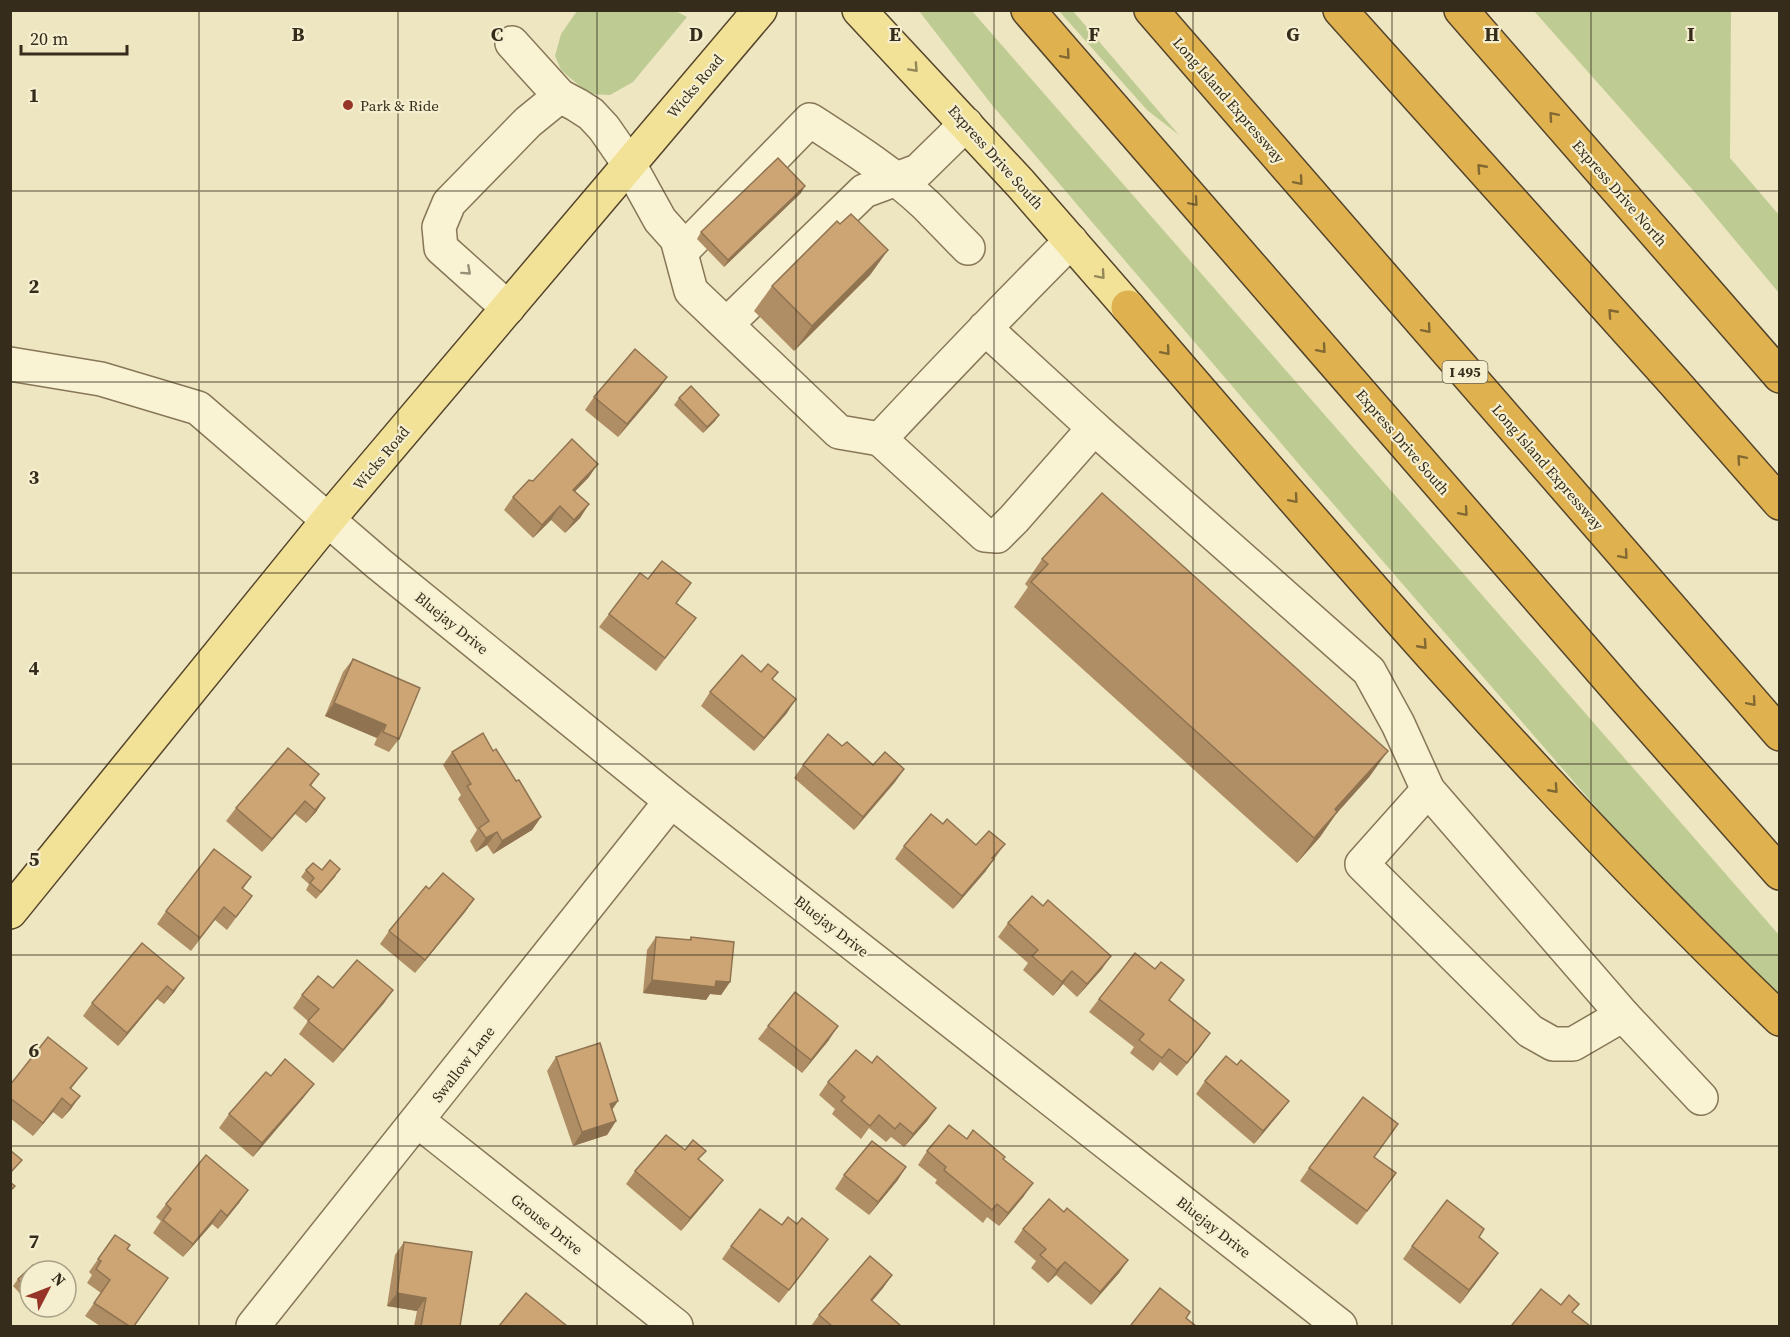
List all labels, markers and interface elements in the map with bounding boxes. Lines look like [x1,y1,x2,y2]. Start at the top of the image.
scale bar [21,18,128,56]
text: B [291,20,305,48]
text: C [491,20,503,48]
text: D [689,20,703,48]
text: E [889,20,901,48]
text: F [1088,20,1100,48]
text: G [1286,20,1300,48]
text: H [1484,20,1500,48]
text: I [1687,20,1695,48]
text: 20 m [30,26,68,51]
street label: Long Island Expressway [1168,32,1290,168]
one-way arrow [1059,48,1070,59]
street label: Wicks Road [662,49,728,123]
one-way arrow [907,61,918,72]
text: 1 [29,81,39,109]
place label: Park & Ride [360,95,439,116]
marker: Park & Ride [341,98,355,112]
street label: Express Drive South [943,100,1049,214]
one-way arrow [1549,112,1560,123]
street label: Express Drive North [1568,135,1672,251]
one-way arrow [1477,164,1488,175]
one-way arrow [1292,174,1303,185]
one-way arrow [1187,195,1198,206]
one-way arrow [460,264,470,275]
one-way arrow [1094,268,1105,279]
text: 2 [29,272,40,300]
one-way arrow [1608,309,1619,320]
one-way arrow [1420,322,1431,332]
one-way arrow [1315,342,1326,353]
one-way arrow [1159,344,1170,355]
road number: I 495 [1442,361,1488,383]
street label: Express Drive South [1351,385,1455,499]
street label: Long Island Expressway [1487,399,1609,535]
street label: Wicks Road [348,421,414,495]
one-way arrow [1737,455,1748,466]
text: 3 [29,463,40,491]
one-way arrow [1287,492,1298,503]
one-way arrow [1457,505,1468,516]
one-way arrow [1617,548,1628,559]
street label: Bluejay Drive [411,587,493,659]
one-way arrow [1416,638,1427,649]
text: 4 [29,654,40,682]
one-way arrow [1745,695,1756,706]
one-way arrow [1547,783,1558,793]
text: 5 [29,845,40,873]
street label: Bluejay Drive [791,890,874,962]
street label: Swallow Lane [427,1021,500,1107]
text: 6 [29,1036,40,1064]
street label: Grouse Drive [507,1188,588,1260]
street label: Bluejay Drive [1173,1191,1256,1263]
text: 7 [29,1227,40,1255]
north arrow [18,1259,78,1319]
text: N [47,1267,71,1291]

